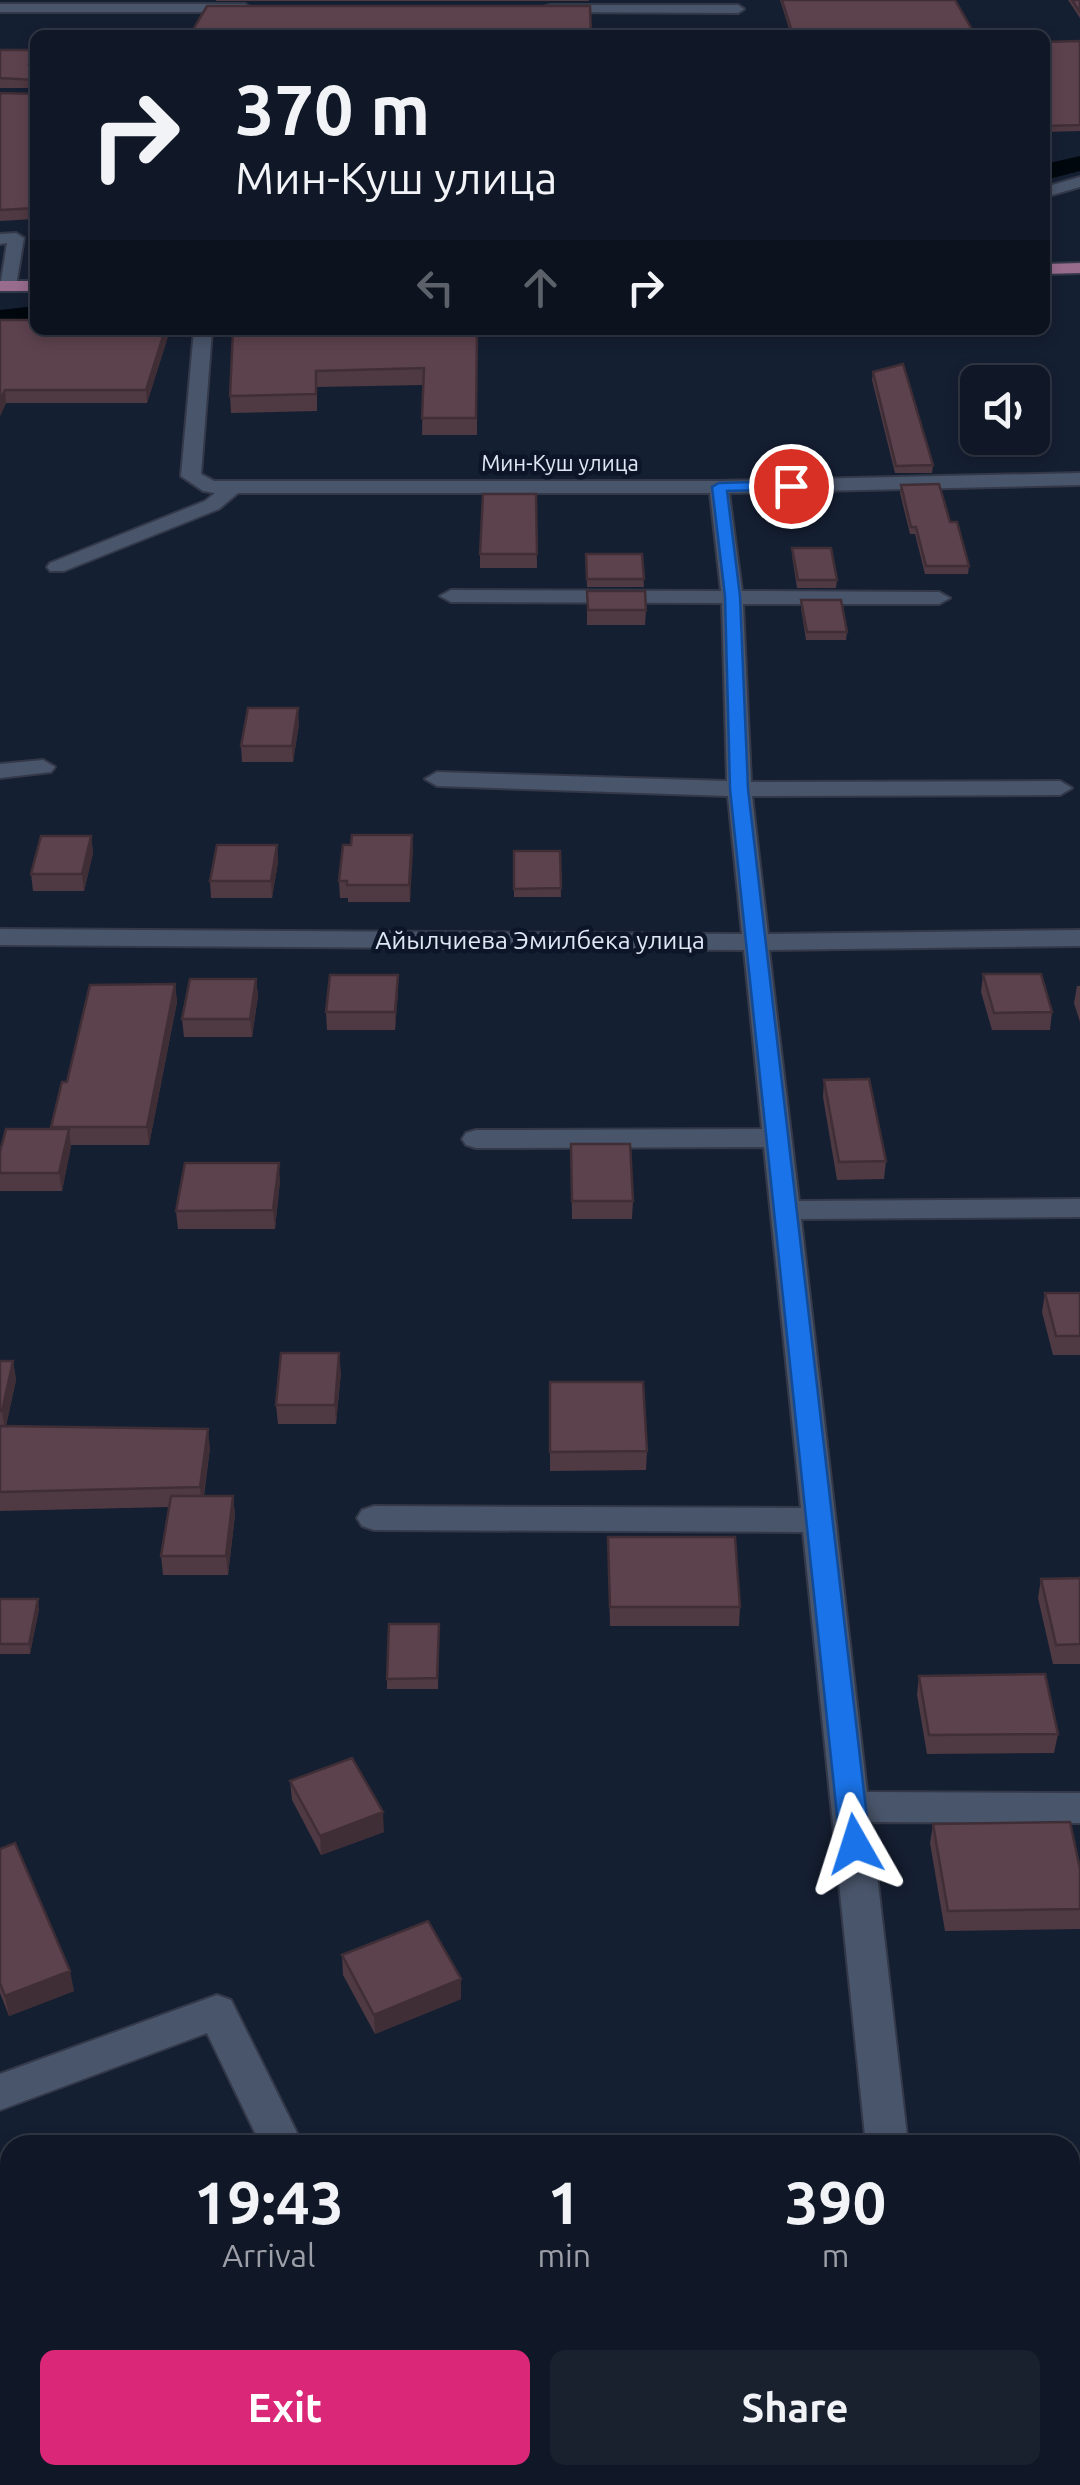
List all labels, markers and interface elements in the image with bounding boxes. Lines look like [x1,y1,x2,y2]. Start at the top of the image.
icon: right [70,70,200,200]
text: 370 m [235,70,430,148]
text: Мин-Куш улица [235,152,557,203]
icon: left [408,260,463,315]
icon: ahead [513,260,568,315]
icon: right [618,260,673,315]
map controls [960,365,1050,455]
button: sound [960,365,1050,455]
pin [749,444,834,529]
street label: Мин-Куш улица [481,450,639,475]
icon: arrive [764,459,819,514]
street label: Айылчиева Эмилбека улица [375,926,705,954]
position arrow [803,1792,907,1896]
text: 19:43 [194,2168,344,2235]
text: 1 [547,2168,581,2235]
text: 390 [785,2168,886,2235]
text: Arrival [222,2237,315,2273]
text: min [537,2237,591,2273]
text: m [822,2237,849,2273]
button: Exit [40,2350,530,2465]
button: Share [550,2350,1040,2465]

